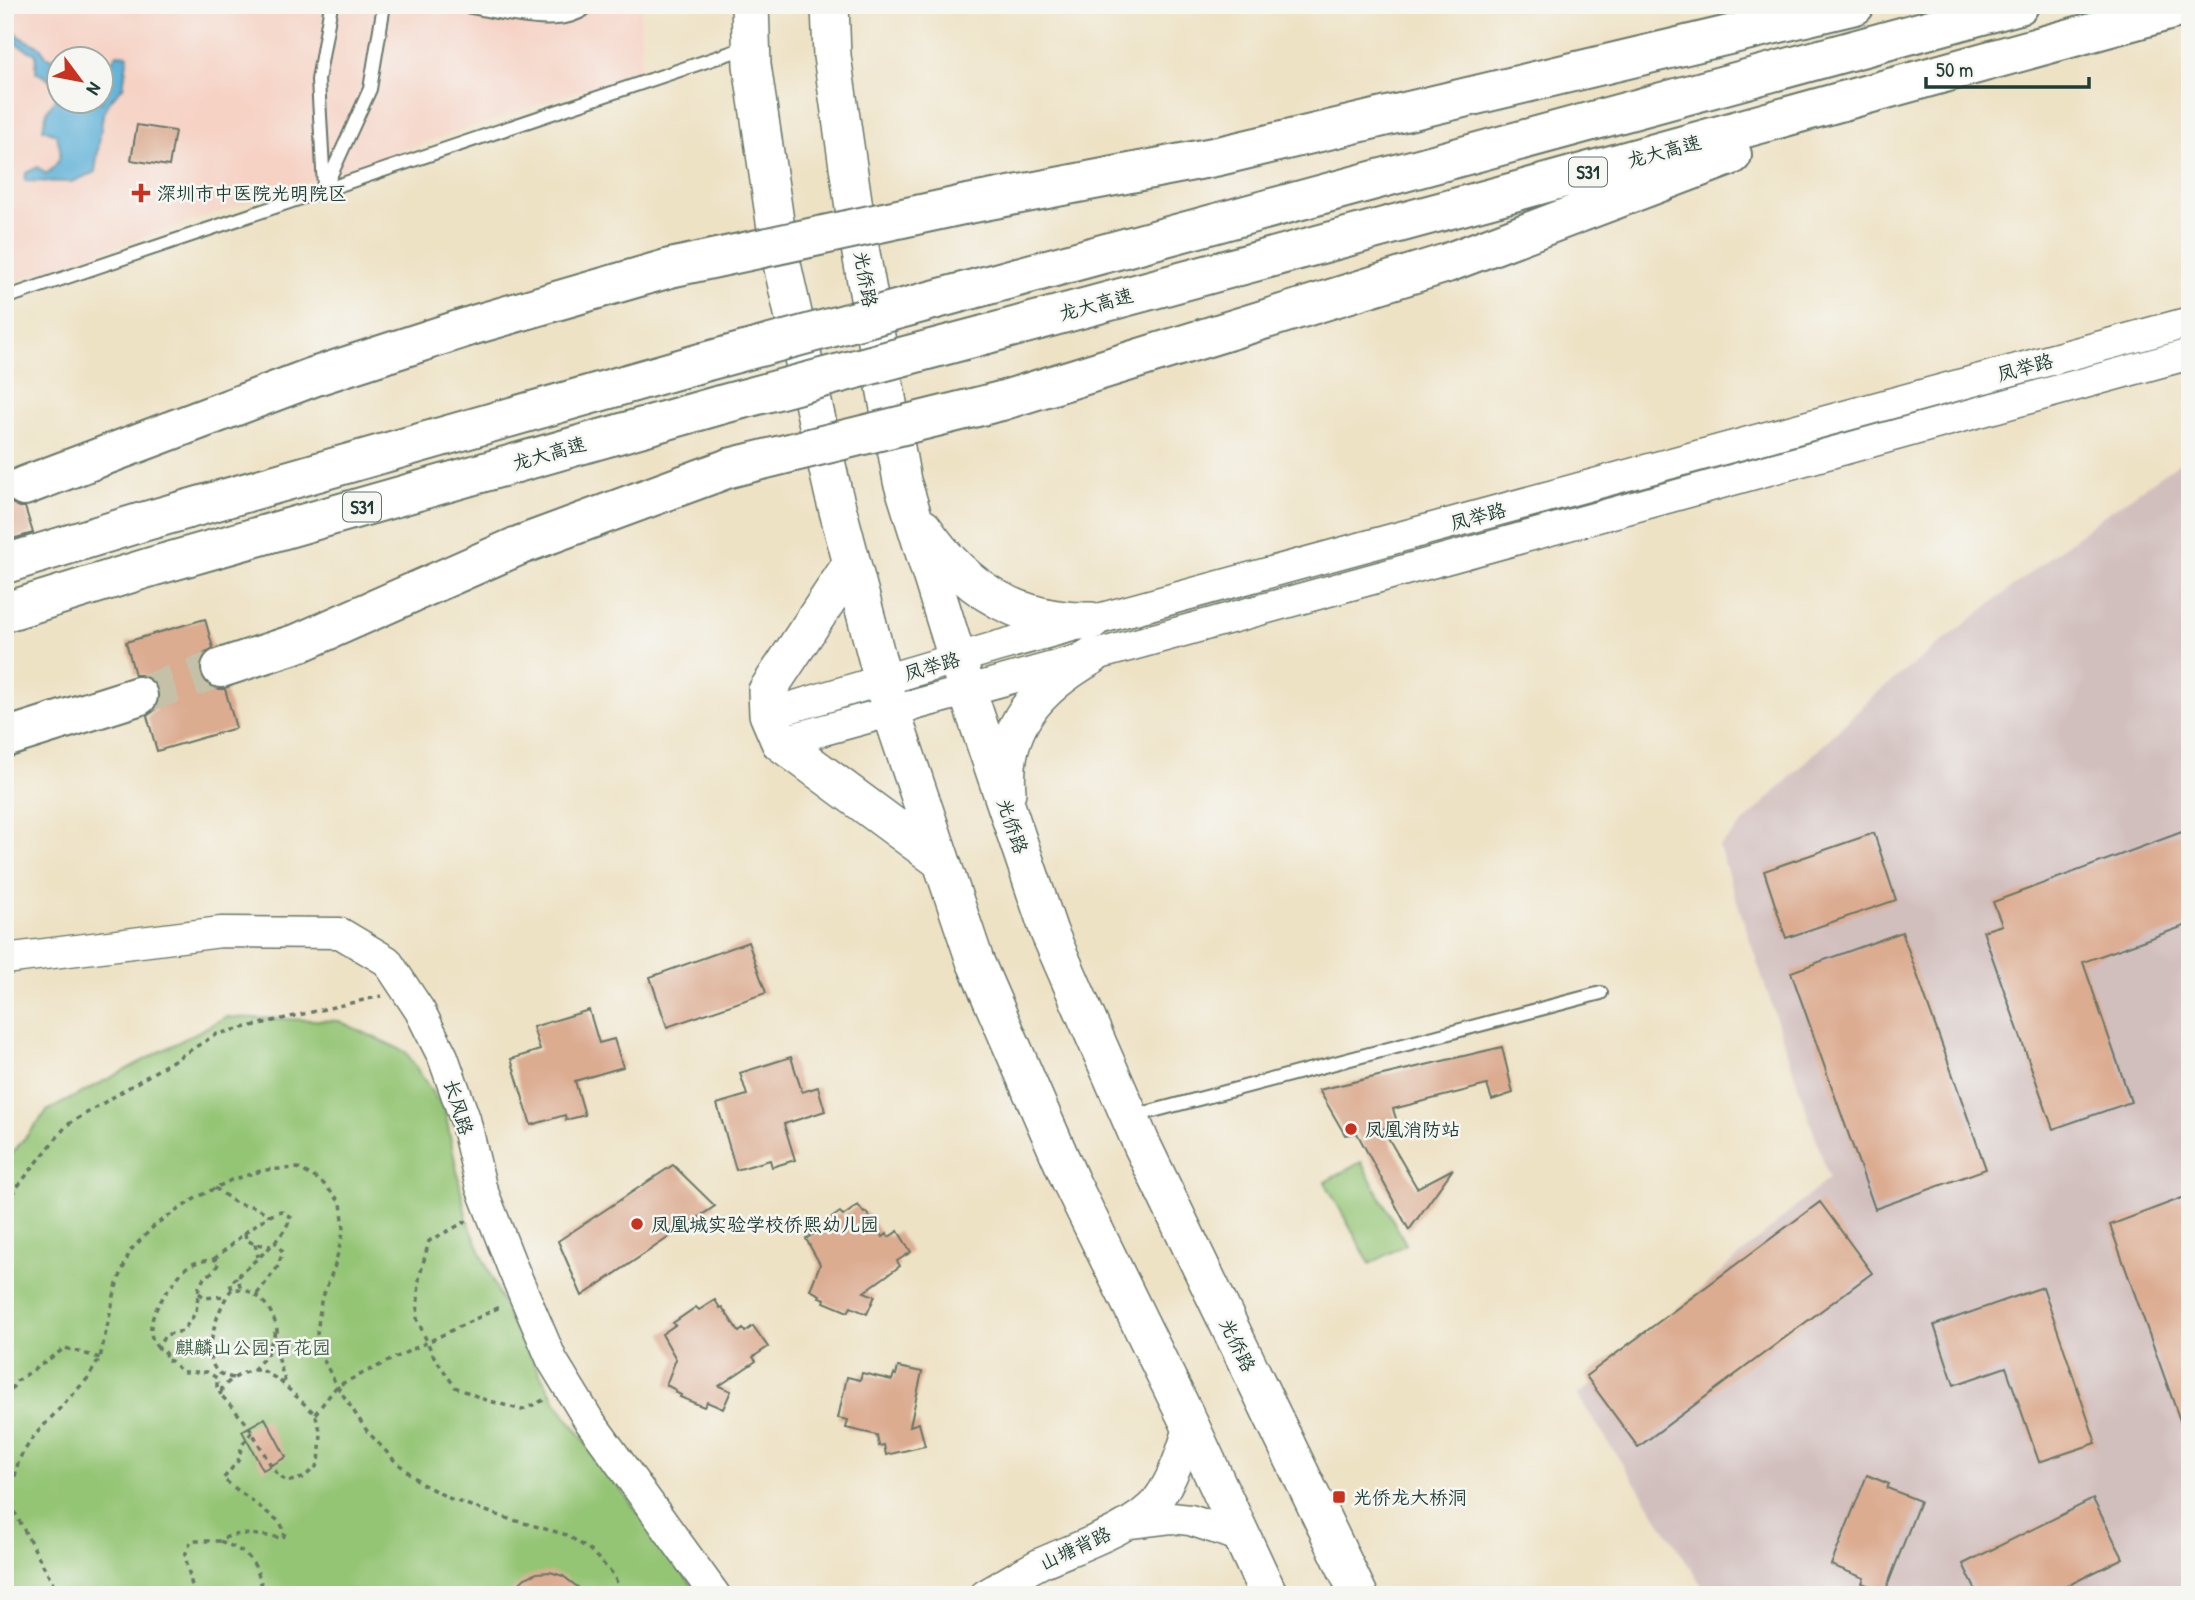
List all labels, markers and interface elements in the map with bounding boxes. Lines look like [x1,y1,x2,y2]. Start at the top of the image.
north arrow [46,46,116,116]
scale bar [1926,46,2088,90]
text: 50 m [1936,55,1973,84]
text: N [81,78,108,100]
street label: 龙大高速 [1624,129,1704,173]
road number: S31 [1569,158,1607,187]
place label: 深圳市中医院光明院区 [157,180,347,206]
marker: 深圳市中医院光明院区 [131,183,151,203]
street label: 光侨路 [848,249,884,309]
street label: 龙大高速 [1056,282,1136,326]
street label: 凤举路 [1994,347,2056,387]
street label: 龙大高速 [509,430,589,476]
road number: S31 [343,492,381,522]
street label: 凤举路 [1447,496,1509,536]
street label: 凤举路 [901,646,963,686]
street label: 光侨路 [991,795,1035,857]
street label: 长风路 [438,1076,480,1138]
place label: 凤凰消防站 [1365,1116,1460,1142]
marker: 凤凰消防站 [1343,1121,1359,1137]
place label: 凤凰城实验学校侨熙幼儿园 [651,1211,879,1237]
marker: 凤凰城实验学校侨熙幼儿园 [629,1216,645,1232]
street label: 光侨路 [1214,1314,1262,1376]
park label: 麒麟山公园·百花园 [175,1334,331,1360]
place label: 光侨龙大桥洞 [1353,1484,1467,1510]
marker: 光侨龙大桥洞 [1331,1489,1347,1505]
street label: 山塘背路 [1035,1520,1115,1576]

